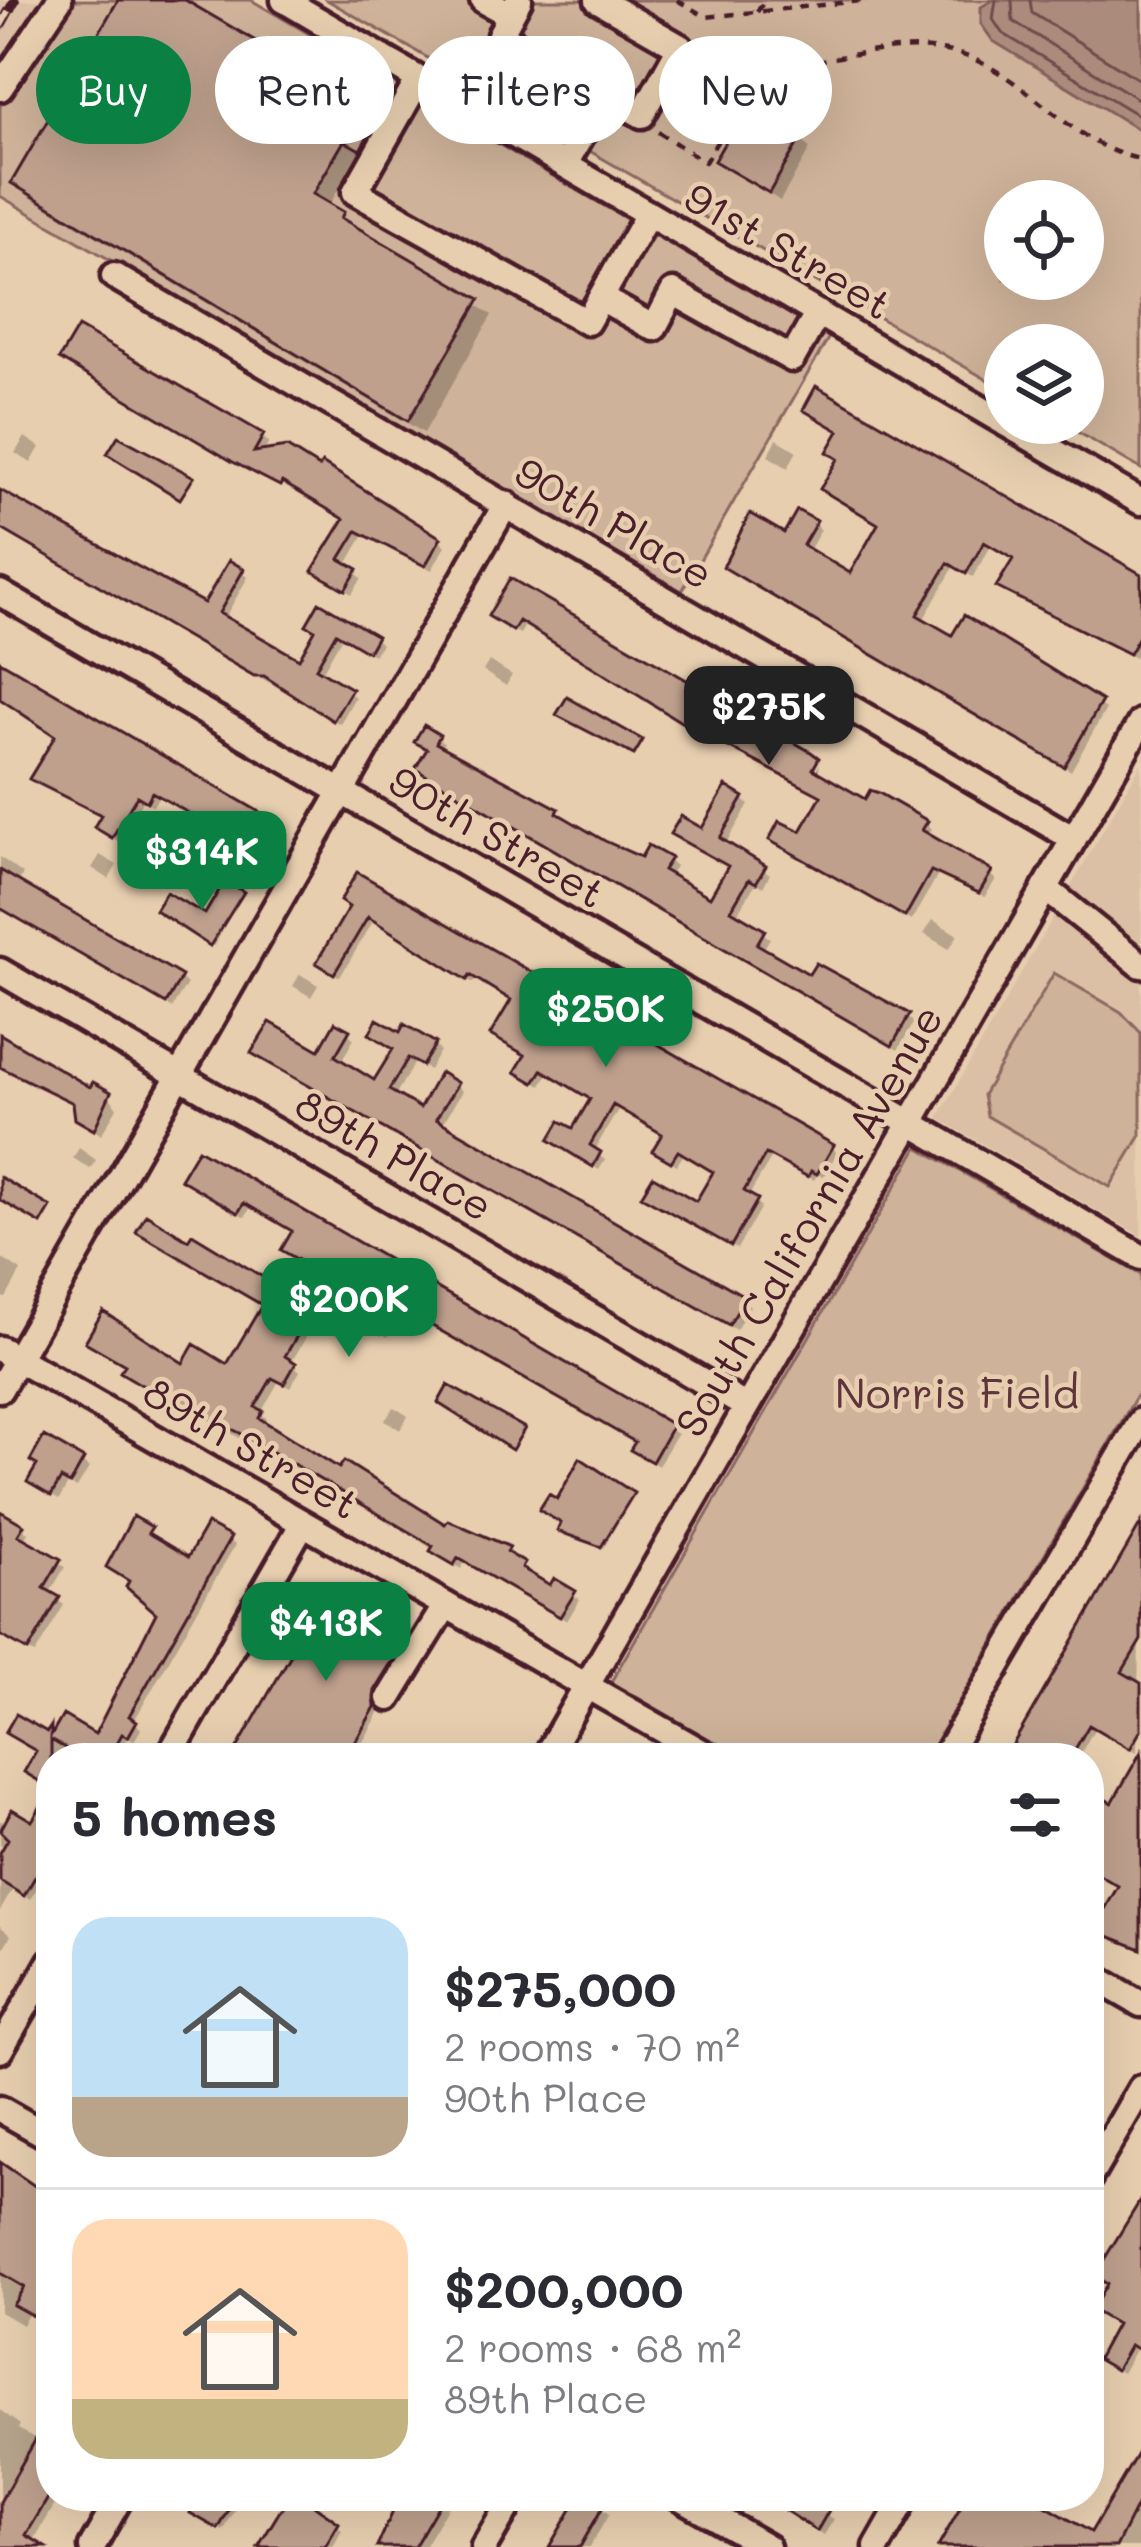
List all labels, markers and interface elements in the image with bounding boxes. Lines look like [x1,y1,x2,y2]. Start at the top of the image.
chip: Buy [36,36,191,144]
chip: Rent [215,36,394,144]
chip: Filters [418,36,635,144]
chip: New [659,36,832,144]
street label: 91st Street [676,168,902,331]
map controls [984,180,1104,444]
button: locate [984,180,1104,300]
button: layers [984,324,1104,444]
street label: 90th Place [506,443,724,600]
pin: $275K [685,666,853,768]
text: $275K [711,679,827,730]
street label: 90th Street [380,752,615,920]
pin: $314K [118,811,286,913]
text: $314K [144,824,260,875]
pin: $250K [522,968,690,1070]
text: $250K [546,981,666,1032]
street label: South California Avenue [661,994,954,1446]
street label: 89th Place [286,1075,503,1232]
pin: $200K [265,1258,433,1360]
text: $200K [288,1271,410,1322]
street label: 89th Street [134,1363,369,1530]
park label: Norris Field [835,1365,1079,1420]
pin: $413K [242,1582,410,1684]
text: $413K [268,1595,384,1646]
text: 5 homes [72,1782,277,1849]
icon: filters [1002,1782,1068,1848]
text: $275,000 [444,1953,676,2020]
icon: home [168,1965,312,2109]
text: 2 rooms · 70 m² [444,2020,740,2071]
text: 90th Place [444,2071,648,2122]
text: $200,000 [444,2254,684,2321]
icon: home [168,2267,312,2411]
text: 2 rooms · 68 m² [444,2321,742,2372]
text: 89th Place [444,2372,647,2423]

